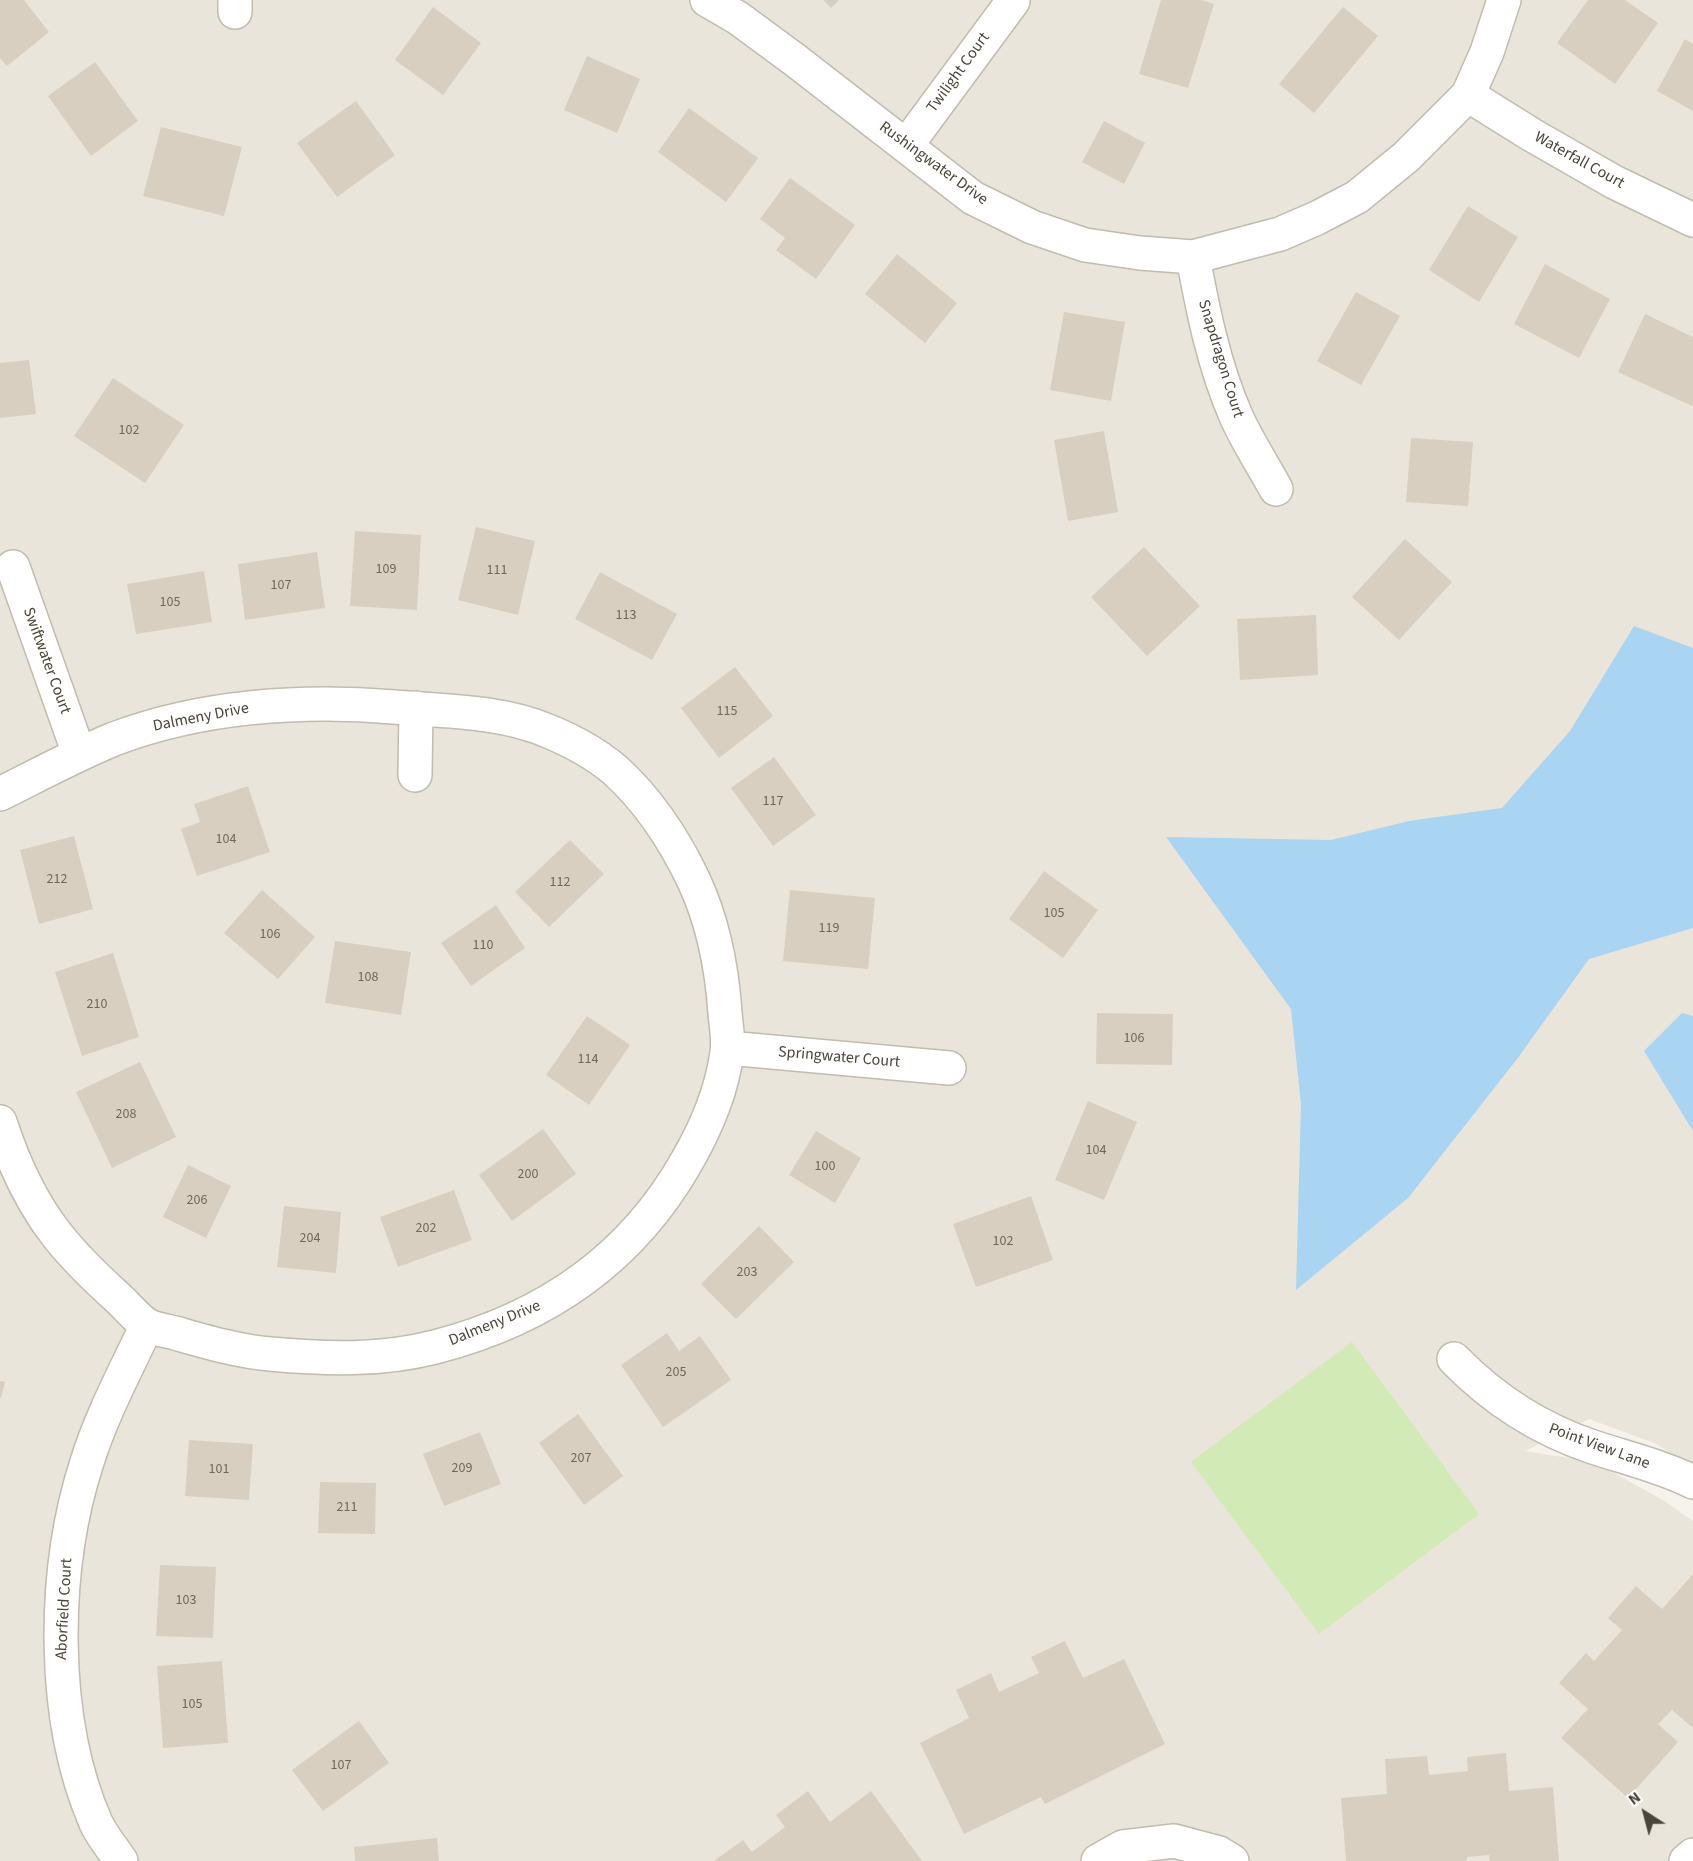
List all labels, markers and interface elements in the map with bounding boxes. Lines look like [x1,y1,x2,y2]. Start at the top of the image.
street label: Twilight Court [924,29,994,117]
street label: Rushingwater Drive [875,118,991,210]
street label: Waterfall Court [1531,128,1627,194]
street label: Snapdragon Court [1193,298,1247,420]
house number: 102 [119,423,139,439]
house number: 109 [376,562,396,578]
house number: 111 [487,563,507,579]
house number: 107 [271,578,291,594]
house number: 105 [160,595,180,611]
street label: Swiftwater Court [18,605,74,717]
house number: 113 [616,608,636,624]
street label: Dalmeny Drive [151,699,251,737]
house number: 115 [717,704,737,720]
house number: 117 [763,794,783,810]
house number: 104 [216,832,236,848]
house number: 212 [47,872,67,888]
house number: 112 [550,875,570,891]
house number: 105 [1044,906,1064,922]
house number: 119 [819,921,839,937]
house number: 106 [260,927,280,943]
house number: 110 [473,938,493,954]
house number: 108 [358,970,378,986]
house number: 210 [87,997,107,1013]
house number: 106 [1124,1031,1144,1047]
street label: Springwater Court [777,1043,901,1073]
house number: 114 [578,1052,598,1068]
house number: 208 [116,1107,136,1123]
house number: 104 [1086,1143,1106,1159]
house number: 100 [815,1159,835,1175]
house number: 200 [518,1167,538,1183]
house number: 206 [187,1193,207,1209]
house number: 202 [416,1221,436,1237]
house number: 204 [300,1231,320,1247]
house number: 102 [993,1234,1013,1250]
house number: 203 [737,1265,757,1281]
street label: Dalmeny Drive [446,1297,544,1351]
house number: 205 [666,1365,686,1381]
street label: Point View Lane [1546,1420,1652,1474]
house number: 207 [571,1451,591,1467]
house number: 209 [452,1461,472,1477]
house number: 101 [209,1462,229,1478]
house number: 211 [337,1500,357,1516]
street label: Aborfield Court [53,1558,77,1660]
house number: 103 [176,1593,196,1609]
house number: 105 [182,1697,202,1713]
house number: 107 [331,1758,351,1774]
north arrow [1615,1783,1675,1843]
text: N [1624,1786,1645,1810]

